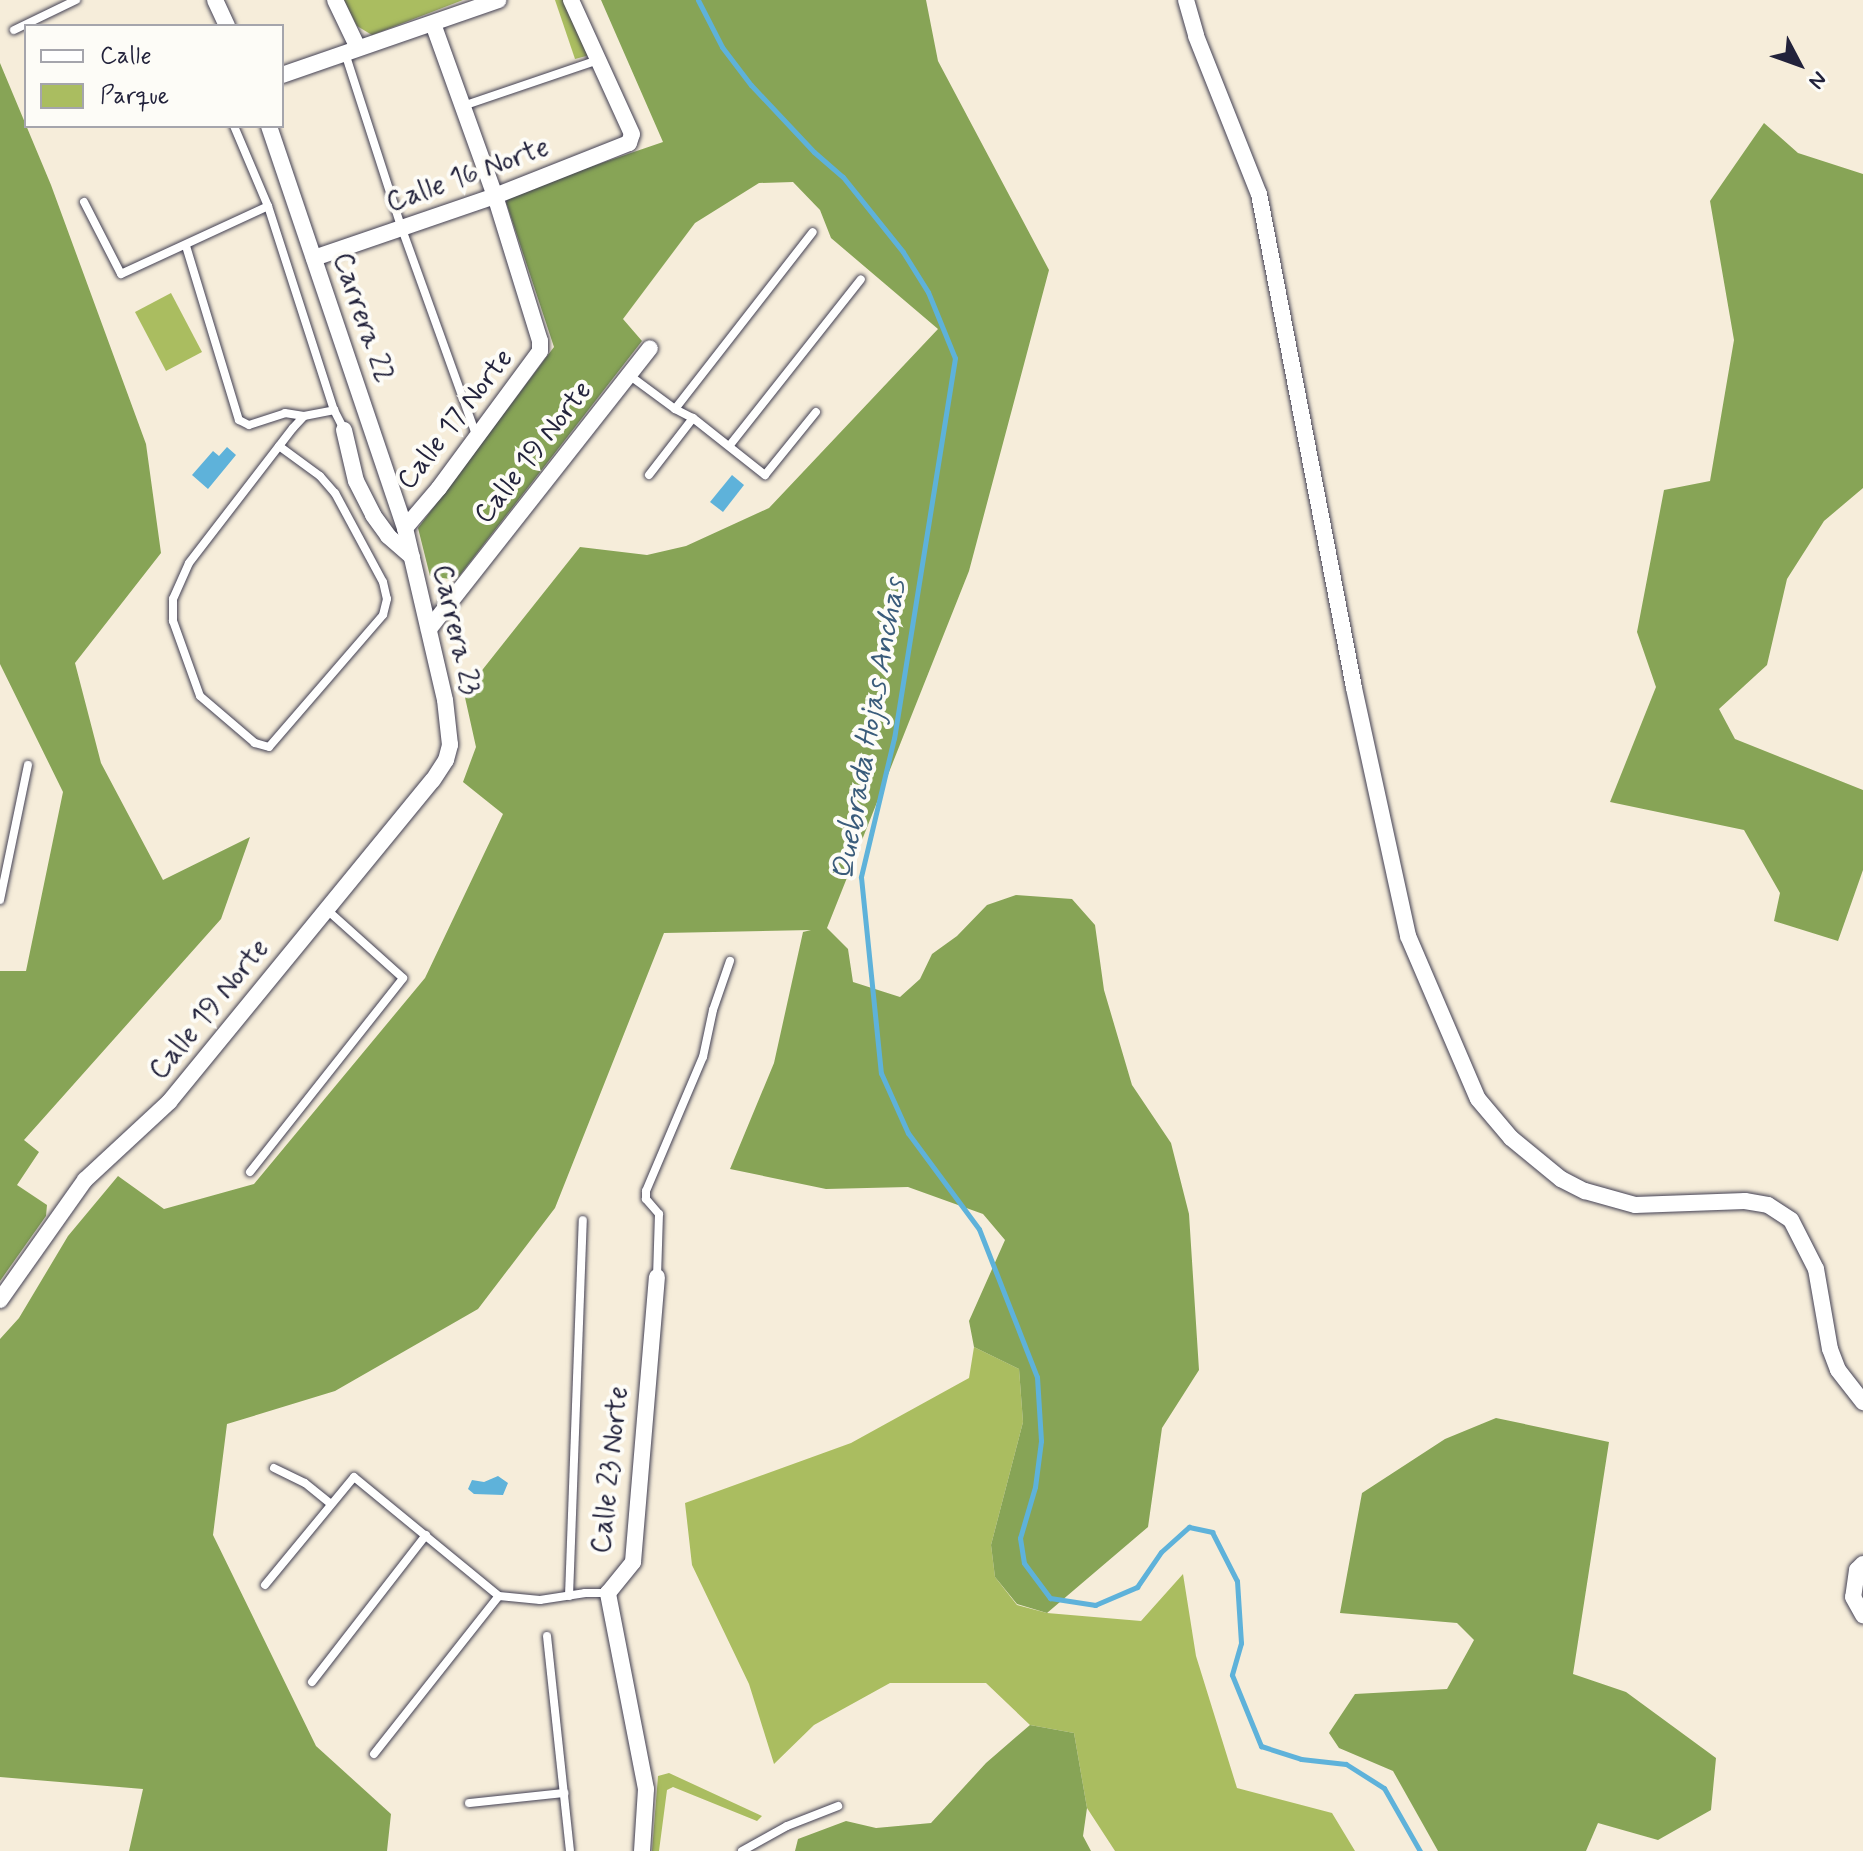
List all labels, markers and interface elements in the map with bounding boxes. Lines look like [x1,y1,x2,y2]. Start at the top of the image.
legend [24,24,284,128]
north arrow [1759,24,1839,104]
text: Calle [100,41,152,72]
text: N [1802,65,1832,94]
text: Parque [100,81,169,112]
street label: Calle 16 Norte [382,131,554,221]
street label: Carrera 22 [324,249,400,387]
street label: Calle 17 Norte [391,343,521,497]
street label: Calle 19 Norte [468,375,600,531]
street label: Carrera 23 [424,562,486,698]
water label: Quebrada Hojas Anchas [826,576,914,884]
street label: Calle 19 Norte [143,933,277,1087]
street label: Calle 23 Norte [586,1385,636,1555]

